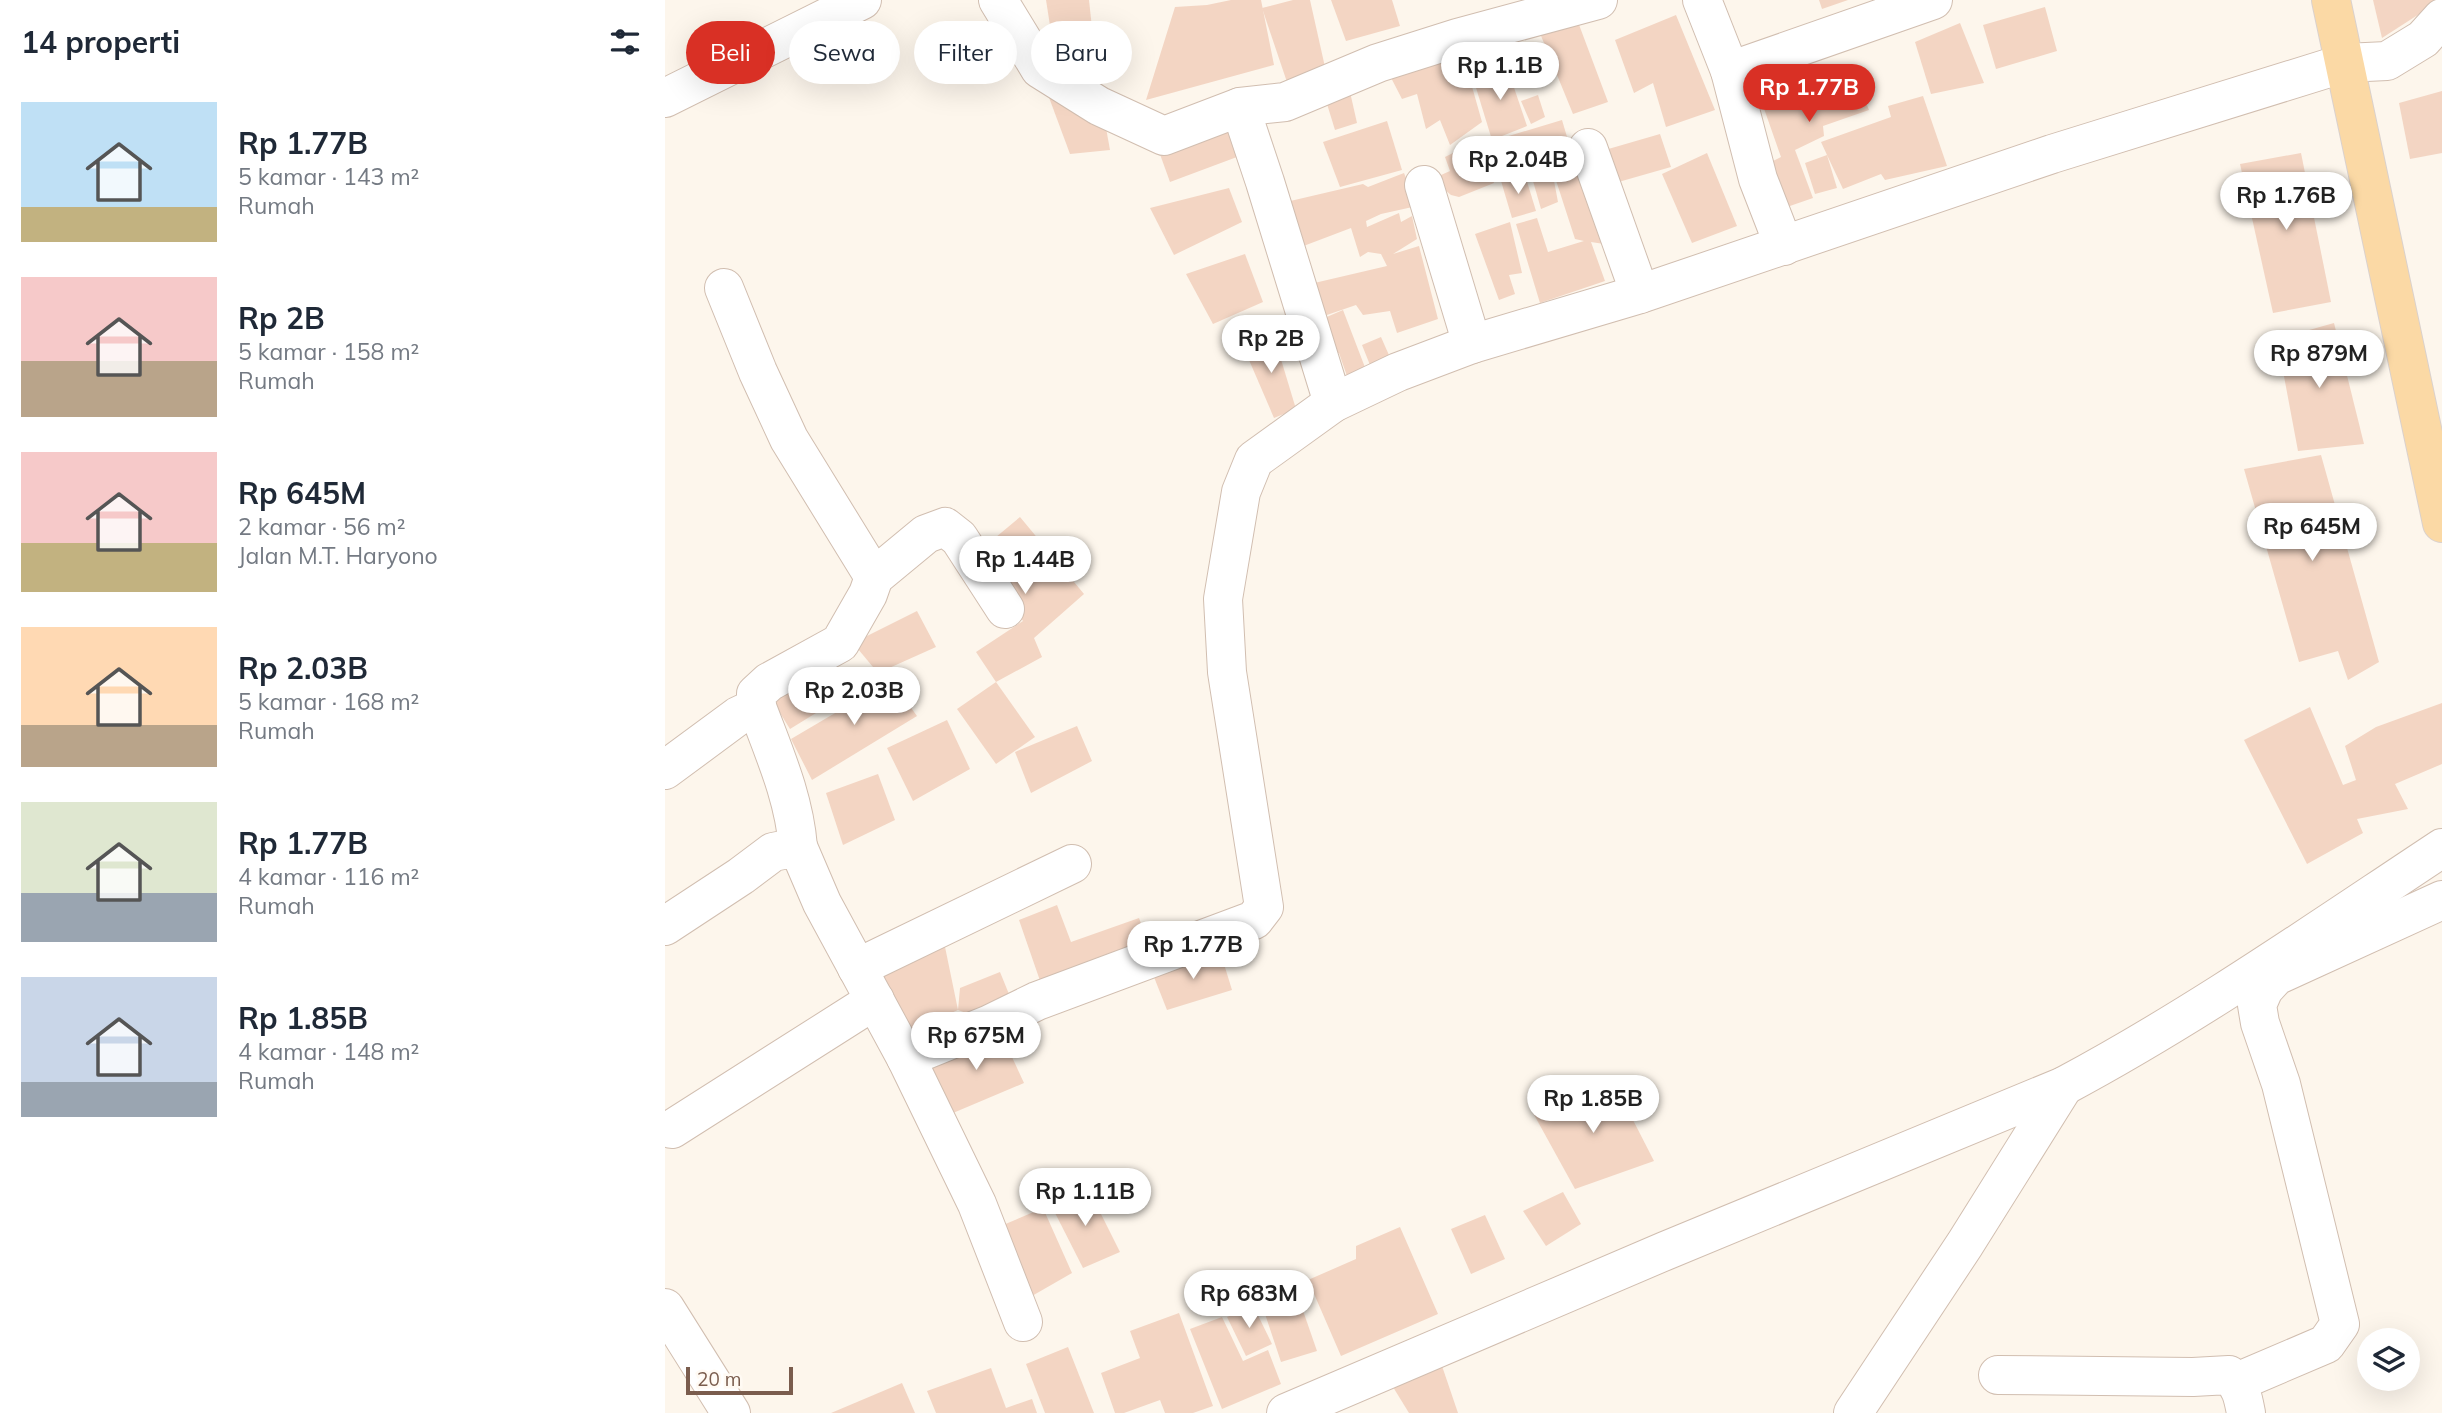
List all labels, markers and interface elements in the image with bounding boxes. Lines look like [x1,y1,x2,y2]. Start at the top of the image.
chip: Beli [686,21,775,84]
chip: Sewa [789,21,900,84]
chip: Filter [914,21,1017,84]
chip: Baru [1031,21,1132,84]
text: 14 properti [21,23,180,61]
icon: filters [606,23,644,61]
pin: Rp 1.1B [1435,42,1565,102]
text: Rp 1.1B [1457,50,1543,79]
pin: Rp 1.77B [1737,64,1881,124]
text: Rp 1.77B [1759,72,1859,101]
text: Rp 1.77B [238,124,368,162]
icon: home [77,130,161,214]
pin: Rp 2.04B [1446,136,1590,196]
text: Rp 2.04B [1468,144,1568,173]
text: 5 kamar · 143 m² [238,162,419,191]
pin: Rp 1.76B [2214,173,2358,232]
text: Rp 1.76B [2236,180,2336,209]
text: Rumah [238,191,315,220]
text: Rp 2B [238,299,325,337]
icon: home [77,305,161,389]
pin: Rp 2B [1222,316,1320,375]
text: Rp 2B [1238,323,1304,352]
pin: Rp 879M [2254,330,2384,390]
text: 5 kamar · 158 m² [238,337,419,366]
text: Rp 879M [2270,338,2368,367]
text: Rumah [238,366,315,395]
text: Rp 645M [238,474,366,512]
icon: home [77,480,161,564]
pin: Rp 645M [2247,504,2377,563]
text: Rp 645M [2263,511,2361,540]
text: 2 kamar · 56 m² [238,512,406,541]
pin: Rp 1.44B [953,536,1097,596]
text: Jalan M.T. Haryono [238,541,438,570]
text: Rp 1.44B [975,544,1075,573]
text: Rp 2.03B [238,649,368,687]
icon: home [77,655,161,739]
pin: Rp 2.03B [782,668,926,727]
text: Rp 2.03B [804,675,904,704]
text: 5 kamar · 168 m² [238,687,419,716]
text: Rumah [238,716,315,745]
text: Rp 1.77B [238,824,368,862]
icon: home [77,830,161,914]
text: 4 kamar · 116 m² [238,862,419,891]
text: Rumah [238,891,315,920]
pin: Rp 1.77B [1121,922,1265,981]
text: Rp 1.77B [1143,929,1243,958]
text: Rp 1.85B [238,999,368,1037]
icon: home [77,1005,161,1089]
pin: Rp 675M [911,1012,1041,1072]
text: Rp 675M [927,1020,1025,1049]
text: 4 kamar · 148 m² [238,1037,419,1066]
text: Rumah [238,1066,315,1095]
pin: Rp 1.85B [1521,1076,1665,1135]
text: Rp 1.85B [1543,1083,1643,1112]
pin: Rp 1.11B [1013,1168,1157,1228]
text: Rp 1.11B [1035,1176,1135,1205]
pin: Rp 683M [1184,1270,1314,1330]
text: Rp 683M [1200,1278,1298,1307]
map controls [2357,1328,2420,1391]
button: layers [2357,1328,2420,1391]
scale bar [686,1364,793,1396]
text: 20 m [697,1367,741,1391]

